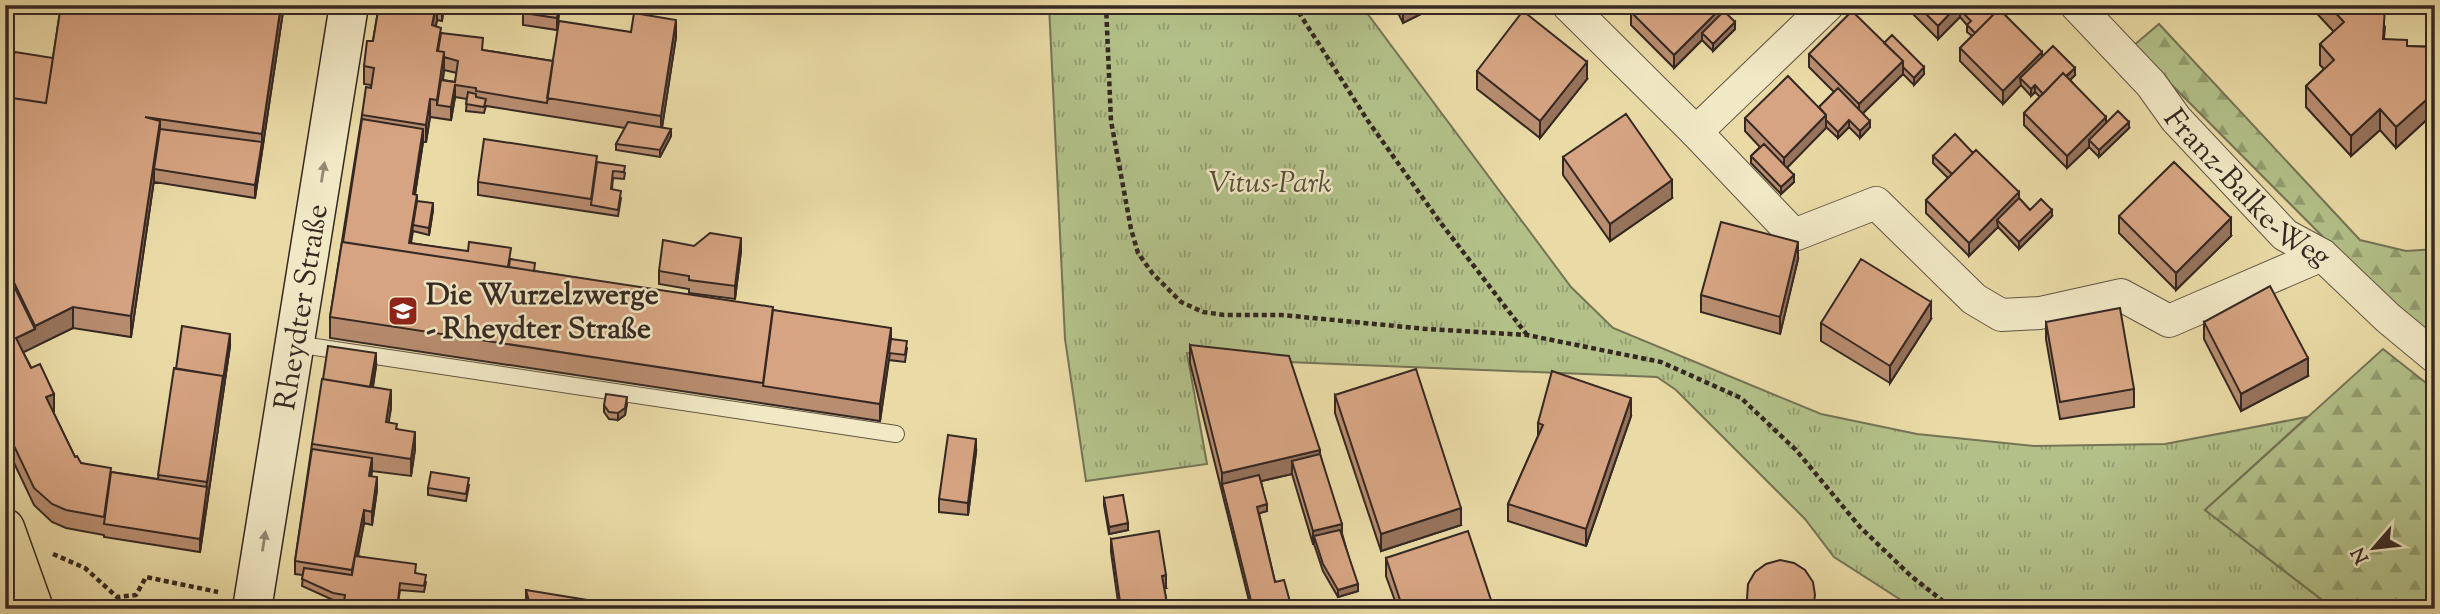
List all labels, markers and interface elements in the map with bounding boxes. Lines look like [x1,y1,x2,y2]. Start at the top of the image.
street label: Franz-Balke-Weg [2151,101,2341,278]
one-way arrow [318,161,329,183]
park label: Vitus-Park [1208,163,1332,206]
street label: Rheydter Straße [265,201,341,414]
place label: Die Wurzelzwerge - Rheydter Straße [426,275,659,352]
school or university icon: Die Wurzelzwerge - Rheydter Straße [386,294,420,328]
north arrow [2338,512,2408,582]
one-way arrow [259,530,270,552]
text: N [2346,542,2377,568]

